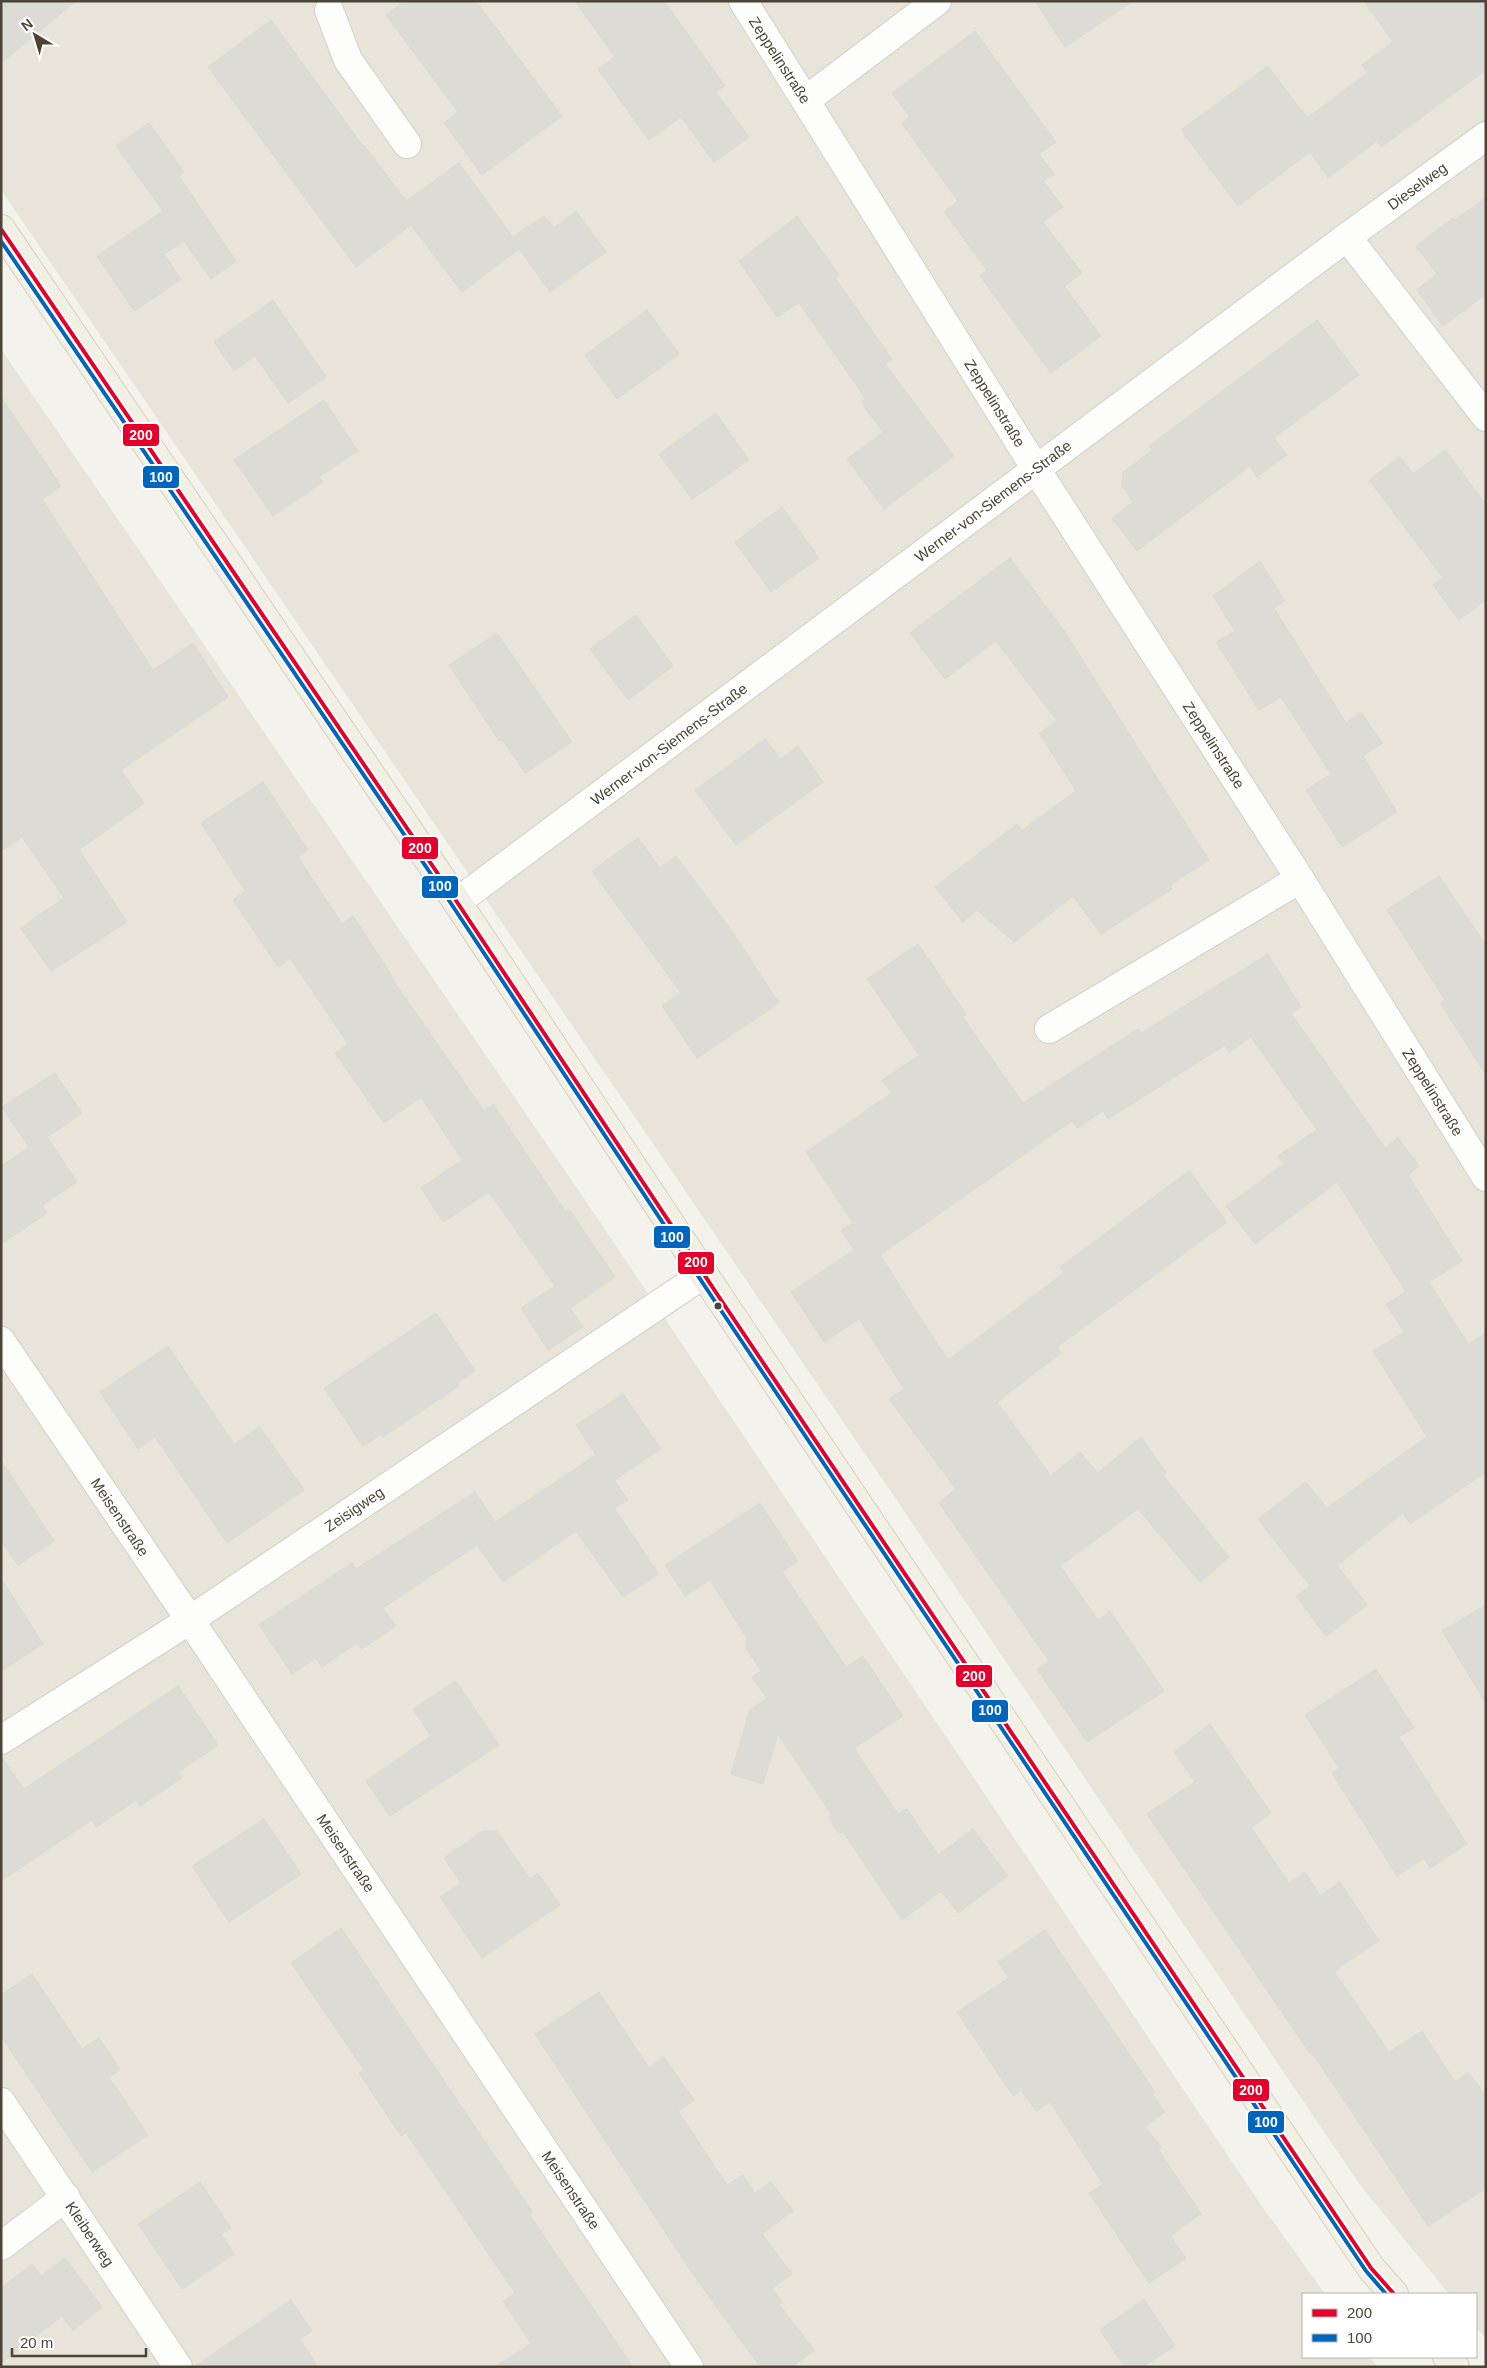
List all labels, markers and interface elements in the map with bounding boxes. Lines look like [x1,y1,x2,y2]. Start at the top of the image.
north arrow [10,10,60,60]
street label: Zeppelinstraße [746,13,814,107]
text: N [18,15,36,34]
street label: Dieselweg [1384,159,1450,213]
street label: Zeppelinstraße [961,356,1029,450]
line badge: 200 [122,423,160,447]
text: 200 [129,427,153,443]
street label: Werner-von-Siemens-Straße [911,437,1075,565]
line badge: 100 [142,465,180,489]
text: 100 [149,469,173,485]
street label: Werner-von-Siemens-Straße [587,680,751,808]
street label: Zeppelinstraße [1180,698,1248,792]
line badge: 200 [401,836,439,860]
text: 200 [408,840,432,856]
line badge: 100 [421,875,459,899]
text: 100 [428,878,452,894]
street label: Zeppelinstraße [1399,1045,1467,1139]
line badge: 100 [653,1225,691,1249]
text: 100 [660,1229,684,1245]
line badge: 200 [677,1251,715,1275]
text: 200 [684,1254,708,1270]
unlabelled marker [713,1301,723,1311]
street label: Meisenstraße [88,1475,152,1559]
street label: Zeisigweg [321,1483,387,1535]
line badge: 200 [955,1664,993,1688]
text: 200 [962,1668,986,1684]
line badge: 100 [971,1699,1009,1723]
text: 100 [978,1702,1002,1718]
street label: Meisenstraße [314,1811,378,1895]
line badge: 200 [1232,2078,1270,2102]
text: 200 [1239,2082,1263,2098]
line badge: 100 [1247,2110,1285,2134]
text: 100 [1254,2114,1278,2130]
street label: Meisenstraße [539,2148,603,2232]
street label: Kleiberweg [62,2198,118,2270]
legend [1302,2293,1477,2358]
text: 200 [1347,2304,1372,2321]
scale bar [12,2326,146,2358]
text: 100 [1347,2329,1372,2346]
text: 20 m [20,2334,53,2351]

